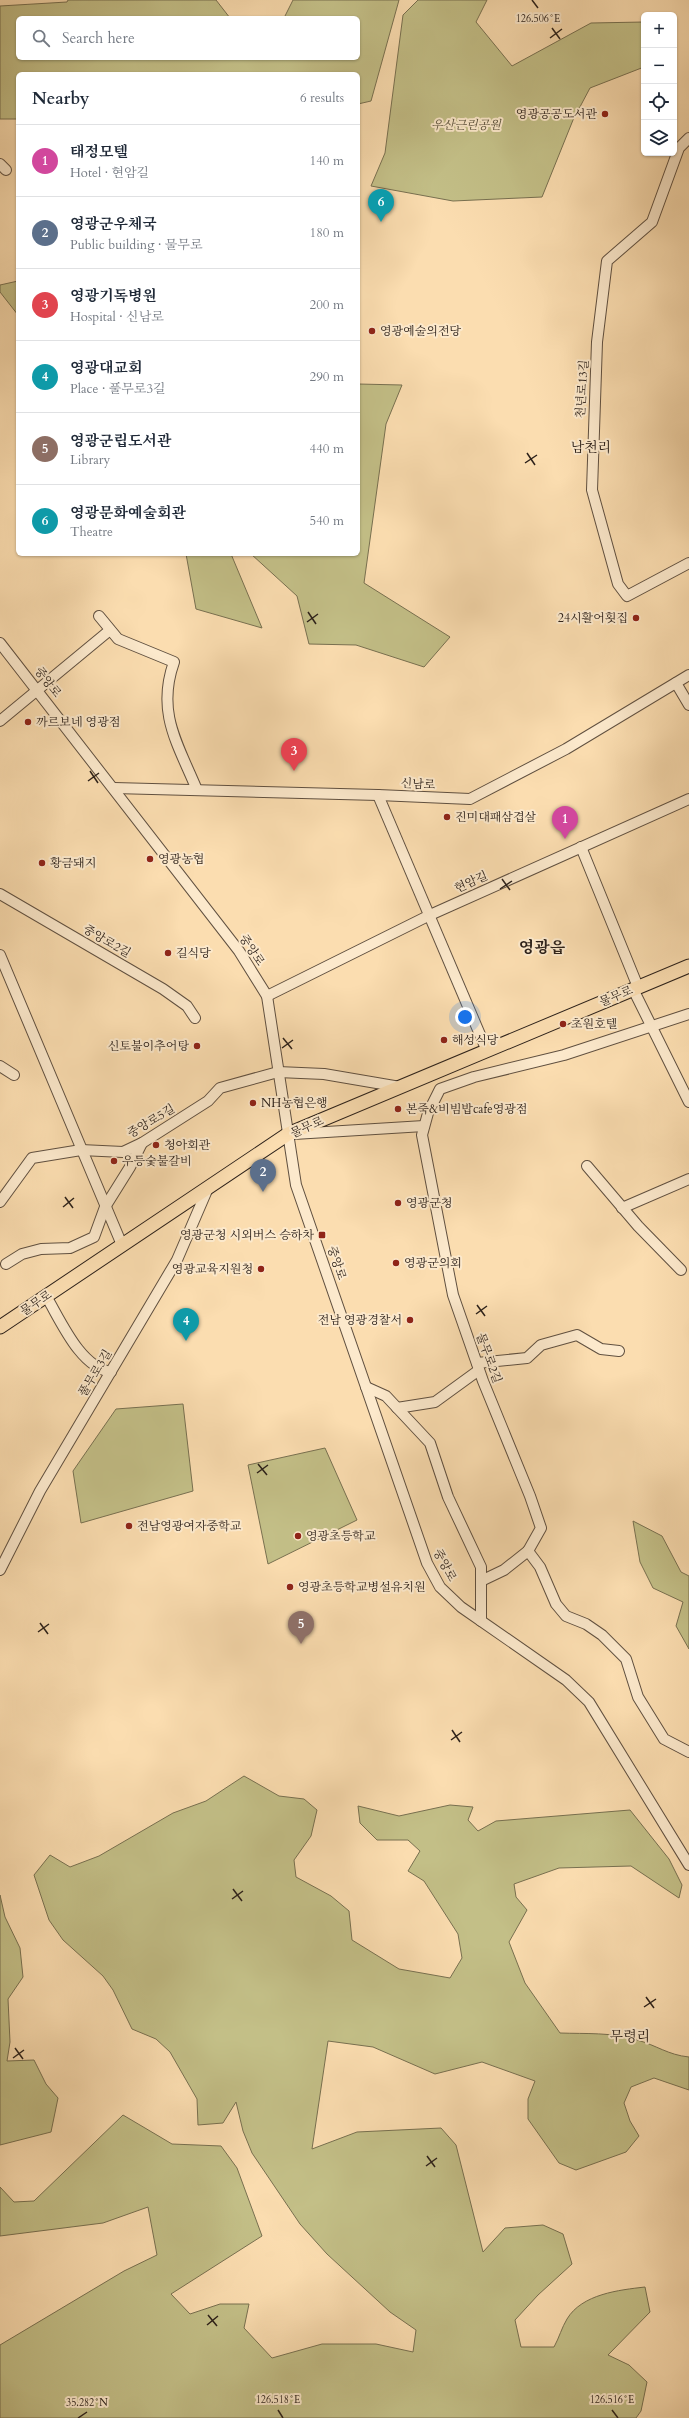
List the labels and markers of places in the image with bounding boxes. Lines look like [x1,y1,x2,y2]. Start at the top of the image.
place label: 영광공공도서관 [516,106,597,122]
marker: 영광공공도서관 [600,109,610,119]
pin: 6 [368,189,394,222]
place label: 영광예술의전당 [380,323,462,339]
marker: 영광예술의전당 [367,326,377,336]
place label: 24시활어횟집 [558,610,628,626]
marker: 24시활어횟집 [631,613,641,623]
place label: 까르보네 영광점 [36,714,120,730]
marker: 까르보네 영광점 [23,717,33,727]
pin: 3 [281,738,307,771]
pin: 1 [552,806,578,839]
place label: 진미대패삼겹살 [455,809,537,825]
marker: 진미대패삼겹살 [442,812,452,822]
place label: 영광농협 [158,851,204,867]
marker: 영광농협 [145,854,155,864]
place label: 황금돼지 [50,855,96,871]
marker: 황금돼지 [37,858,47,868]
place label: 길식당 [176,945,211,961]
marker: 길식당 [163,948,173,958]
place label: 초원호텔 [571,1016,617,1032]
marker: 초원호텔 [558,1019,568,1029]
place label: 해성식당 [452,1032,499,1048]
marker: 해성식당 [439,1035,449,1045]
place label: 신토불이추어탕 [108,1038,189,1054]
marker: 신토불이추어탕 [192,1041,202,1051]
place label: NH농협은행 [261,1095,328,1111]
marker: NH농협은행 [248,1098,258,1108]
place label: 본죽&비빔밥cafe영광점 [406,1101,527,1117]
marker: 본죽&비빔밥cafe영광점 [393,1104,403,1114]
place label: 청아회관 [164,1137,211,1153]
marker: 청아회관 [151,1140,161,1150]
place label: 우등숯불갈비 [122,1153,192,1169]
marker: 우등숯불갈비 [109,1156,119,1166]
pin: 2 [250,1159,276,1192]
place label: 영광군청 [406,1195,452,1211]
marker: 영광군청 [393,1198,403,1208]
place label: 영광군청 시외버스 승하차 [180,1227,314,1243]
marker: 영광군청 시외버스 승하차 [317,1230,327,1240]
place label: 영광군의회 [404,1255,462,1271]
marker: 영광군의회 [391,1258,401,1268]
place label: 영광교육지원청 [172,1261,253,1277]
marker: 영광교육지원청 [256,1264,266,1274]
pin: 4 [173,1308,199,1341]
place label: 전남 영광경찰서 [318,1312,402,1328]
marker: 전남 영광경찰서 [405,1315,415,1325]
place label: 전남영광여자중학교 [137,1518,242,1534]
marker: 전남영광여자중학교 [124,1521,134,1531]
place label: 영광초등학교 [306,1528,376,1544]
marker: 영광초등학교 [293,1531,303,1541]
place label: 영광초등학교병설유치원 [298,1579,426,1595]
marker: 영광초등학교병설유치원 [285,1582,295,1592]
pin: 5 [288,1611,314,1644]

